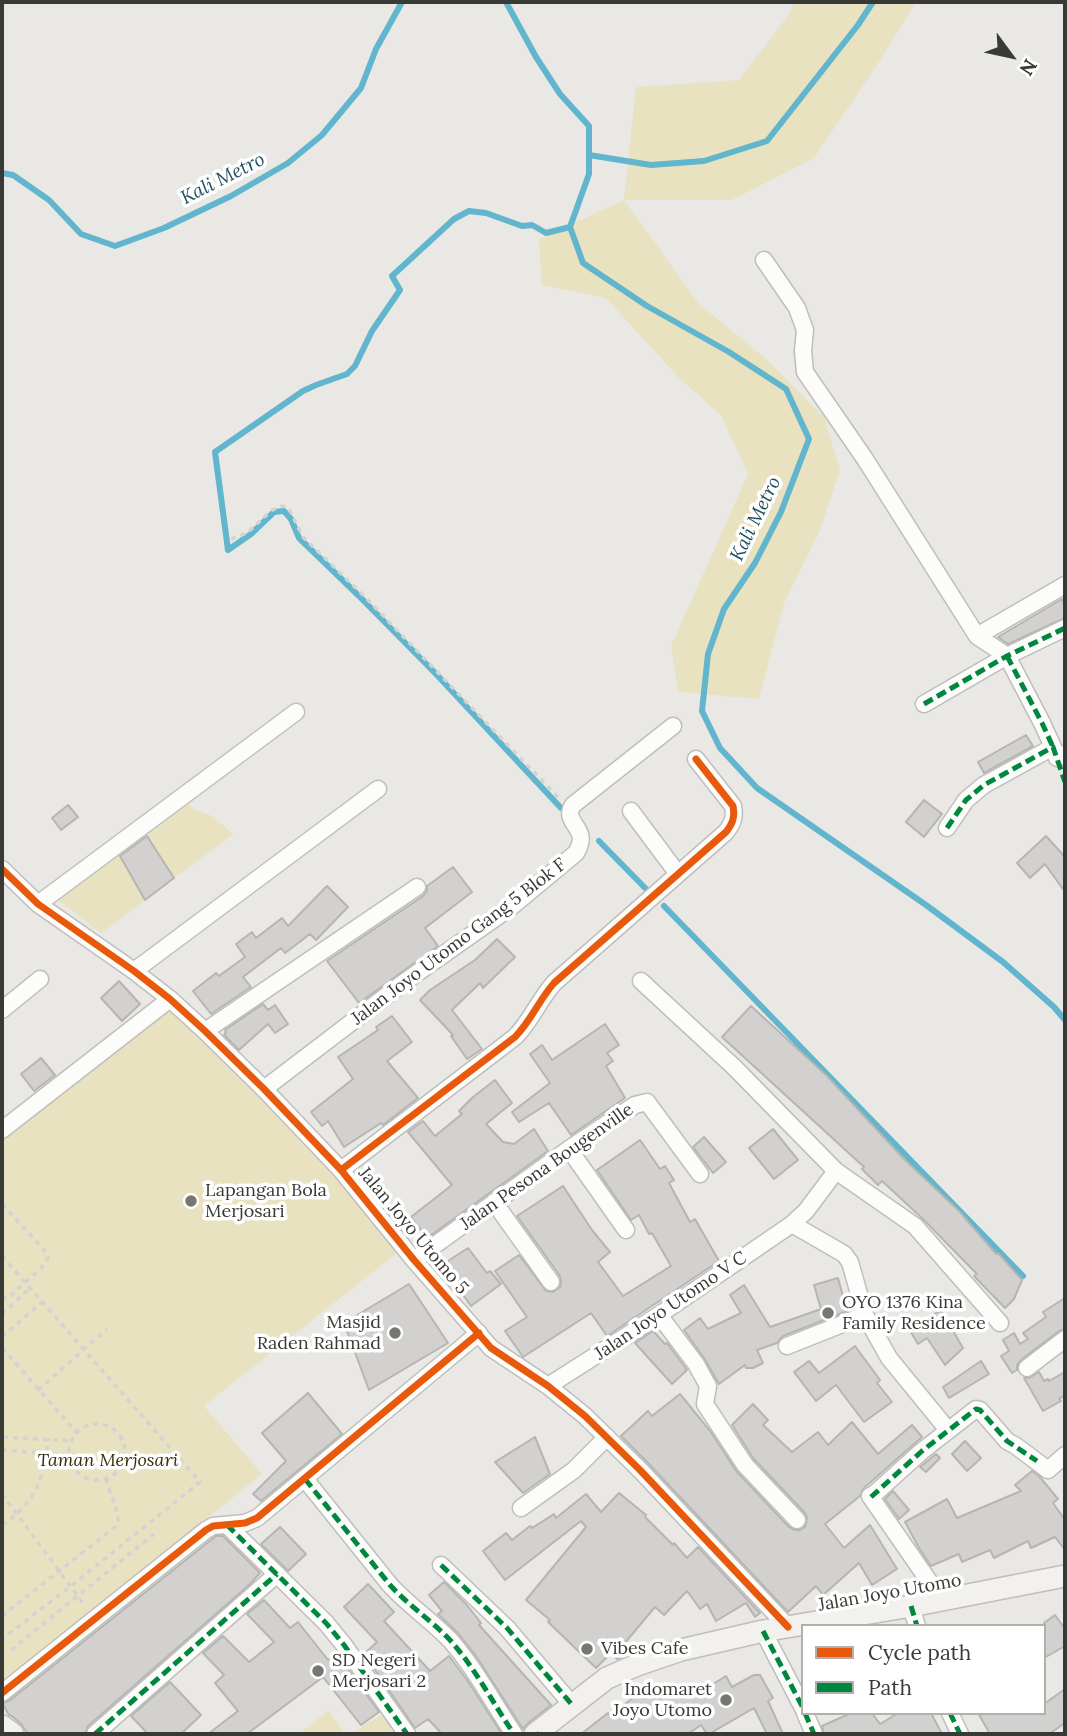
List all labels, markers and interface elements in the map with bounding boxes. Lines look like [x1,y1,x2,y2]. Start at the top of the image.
north arrow [976,21,1046,91]
text: N [1015,55,1043,80]
water label: Kali Metro [177,148,269,210]
water label: Kali Metro [726,473,786,565]
street label: Jalan Joyo Utomo Gang 5 Blok F [347,854,571,1030]
street label: Jalan Pesona Bougenville [456,1099,638,1235]
street label: Jalan Joyo Utomo 5 [354,1163,472,1299]
place label: Lapangan Bola Merjosari [205,1180,327,1222]
marker: Lapangan Bola Merjosari [183,1193,199,1209]
street label: Jalan Joyo Utomo V C [591,1247,751,1365]
place label: OYO 1376 Kina Family Residence [842,1292,986,1334]
marker: OYO 1376 Kina Family Residence [820,1305,836,1321]
place label: Masjid Raden Rahmad [257,1312,381,1354]
marker: Masjid Raden Rahmad [387,1325,403,1341]
park label: Taman Merjosari [38,1450,178,1472]
street label: Jalan Joyo Utomo [817,1570,963,1616]
legend [801,1624,1046,1715]
place label: Vibes Cafe [601,1638,688,1660]
text: Cycle path [868,1639,971,1666]
marker: Vibes Cafe [579,1641,595,1657]
place label: SD Negeri Merjosari 2 [332,1650,426,1692]
marker: SD Negeri Merjosari 2 [310,1663,326,1679]
text: Path [868,1674,912,1701]
place label: Indomaret Joyo Utomo [613,1679,712,1722]
marker: Indomaret Joyo Utomo [718,1692,734,1708]

